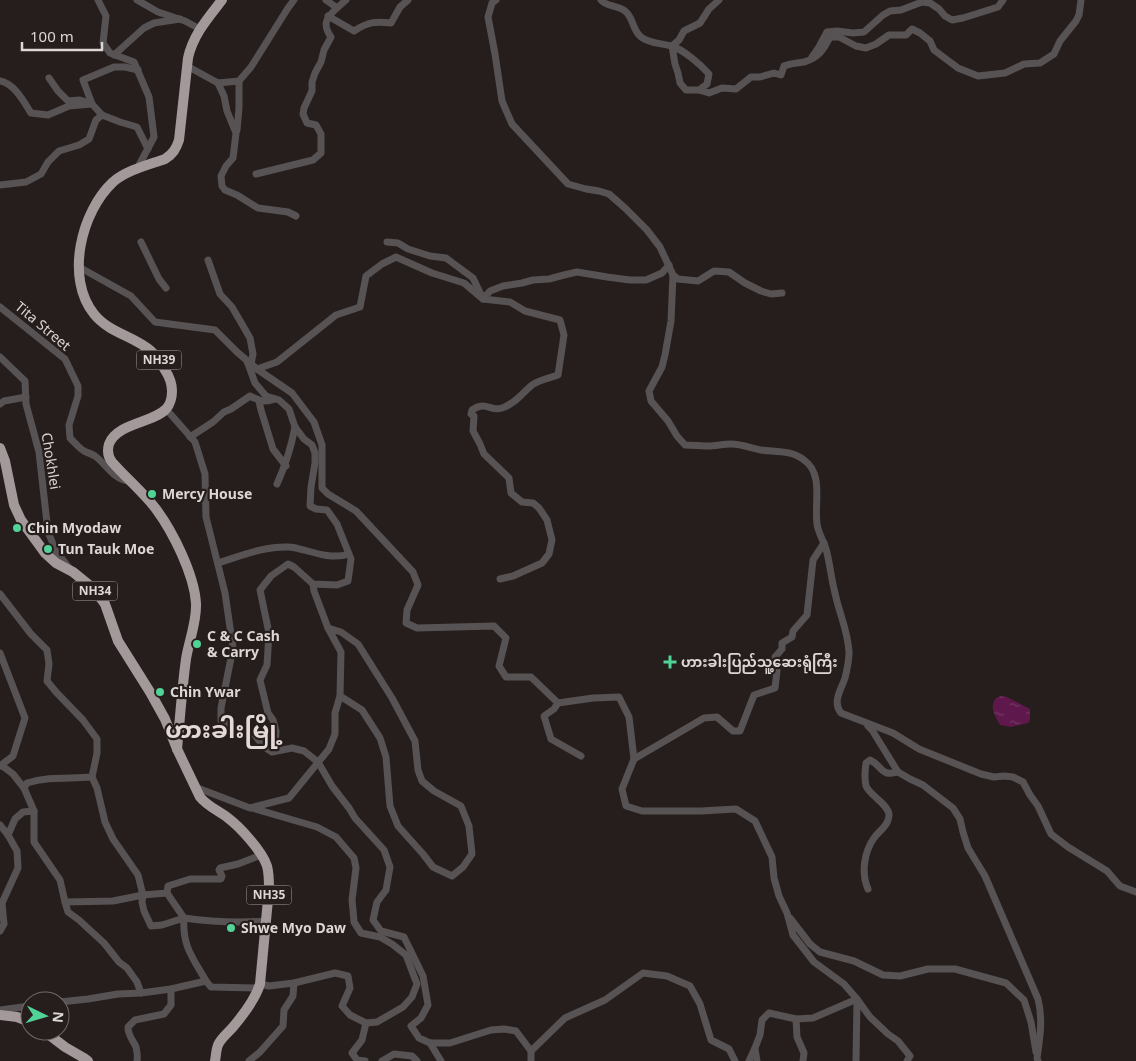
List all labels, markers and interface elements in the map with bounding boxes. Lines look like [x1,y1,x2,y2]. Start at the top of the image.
scale bar [22,20,102,52]
text: 100 m [30,26,74,46]
street label: Tita Street [12,297,75,354]
road number: NH39 [136,350,182,370]
street label: Chokhlei [38,431,65,491]
place label: Mercy House [162,484,252,503]
marker: Mercy House [146,488,158,500]
place label: Chin Myodaw [27,518,121,537]
marker: Chin Myodaw [11,522,23,534]
place label: Tun Tauk Moe [58,539,154,558]
marker: Tun Tauk Moe [42,543,54,555]
road number: NH34 [72,582,118,600]
place label: C & C Cash & Carry [207,626,280,661]
marker: C & C Cash & Carry [191,638,203,650]
place label: ဟားခါးပြည်သူ့ဆေးရုံကြီး [681,652,838,674]
marker: ဟားခါးပြည်သူ့ဆေးရုံကြီး [663,655,677,669]
place label: Chin Ywar [170,682,241,701]
marker: Chin Ywar [154,686,166,698]
district label: ဟားခါးမြို့ [165,712,283,749]
road number: NH35 [246,886,292,904]
place label: Shwe Myo Daw [241,918,346,937]
marker: Shwe Myo Daw [225,922,237,934]
north arrow [20,991,70,1041]
text: N [48,1011,68,1024]

